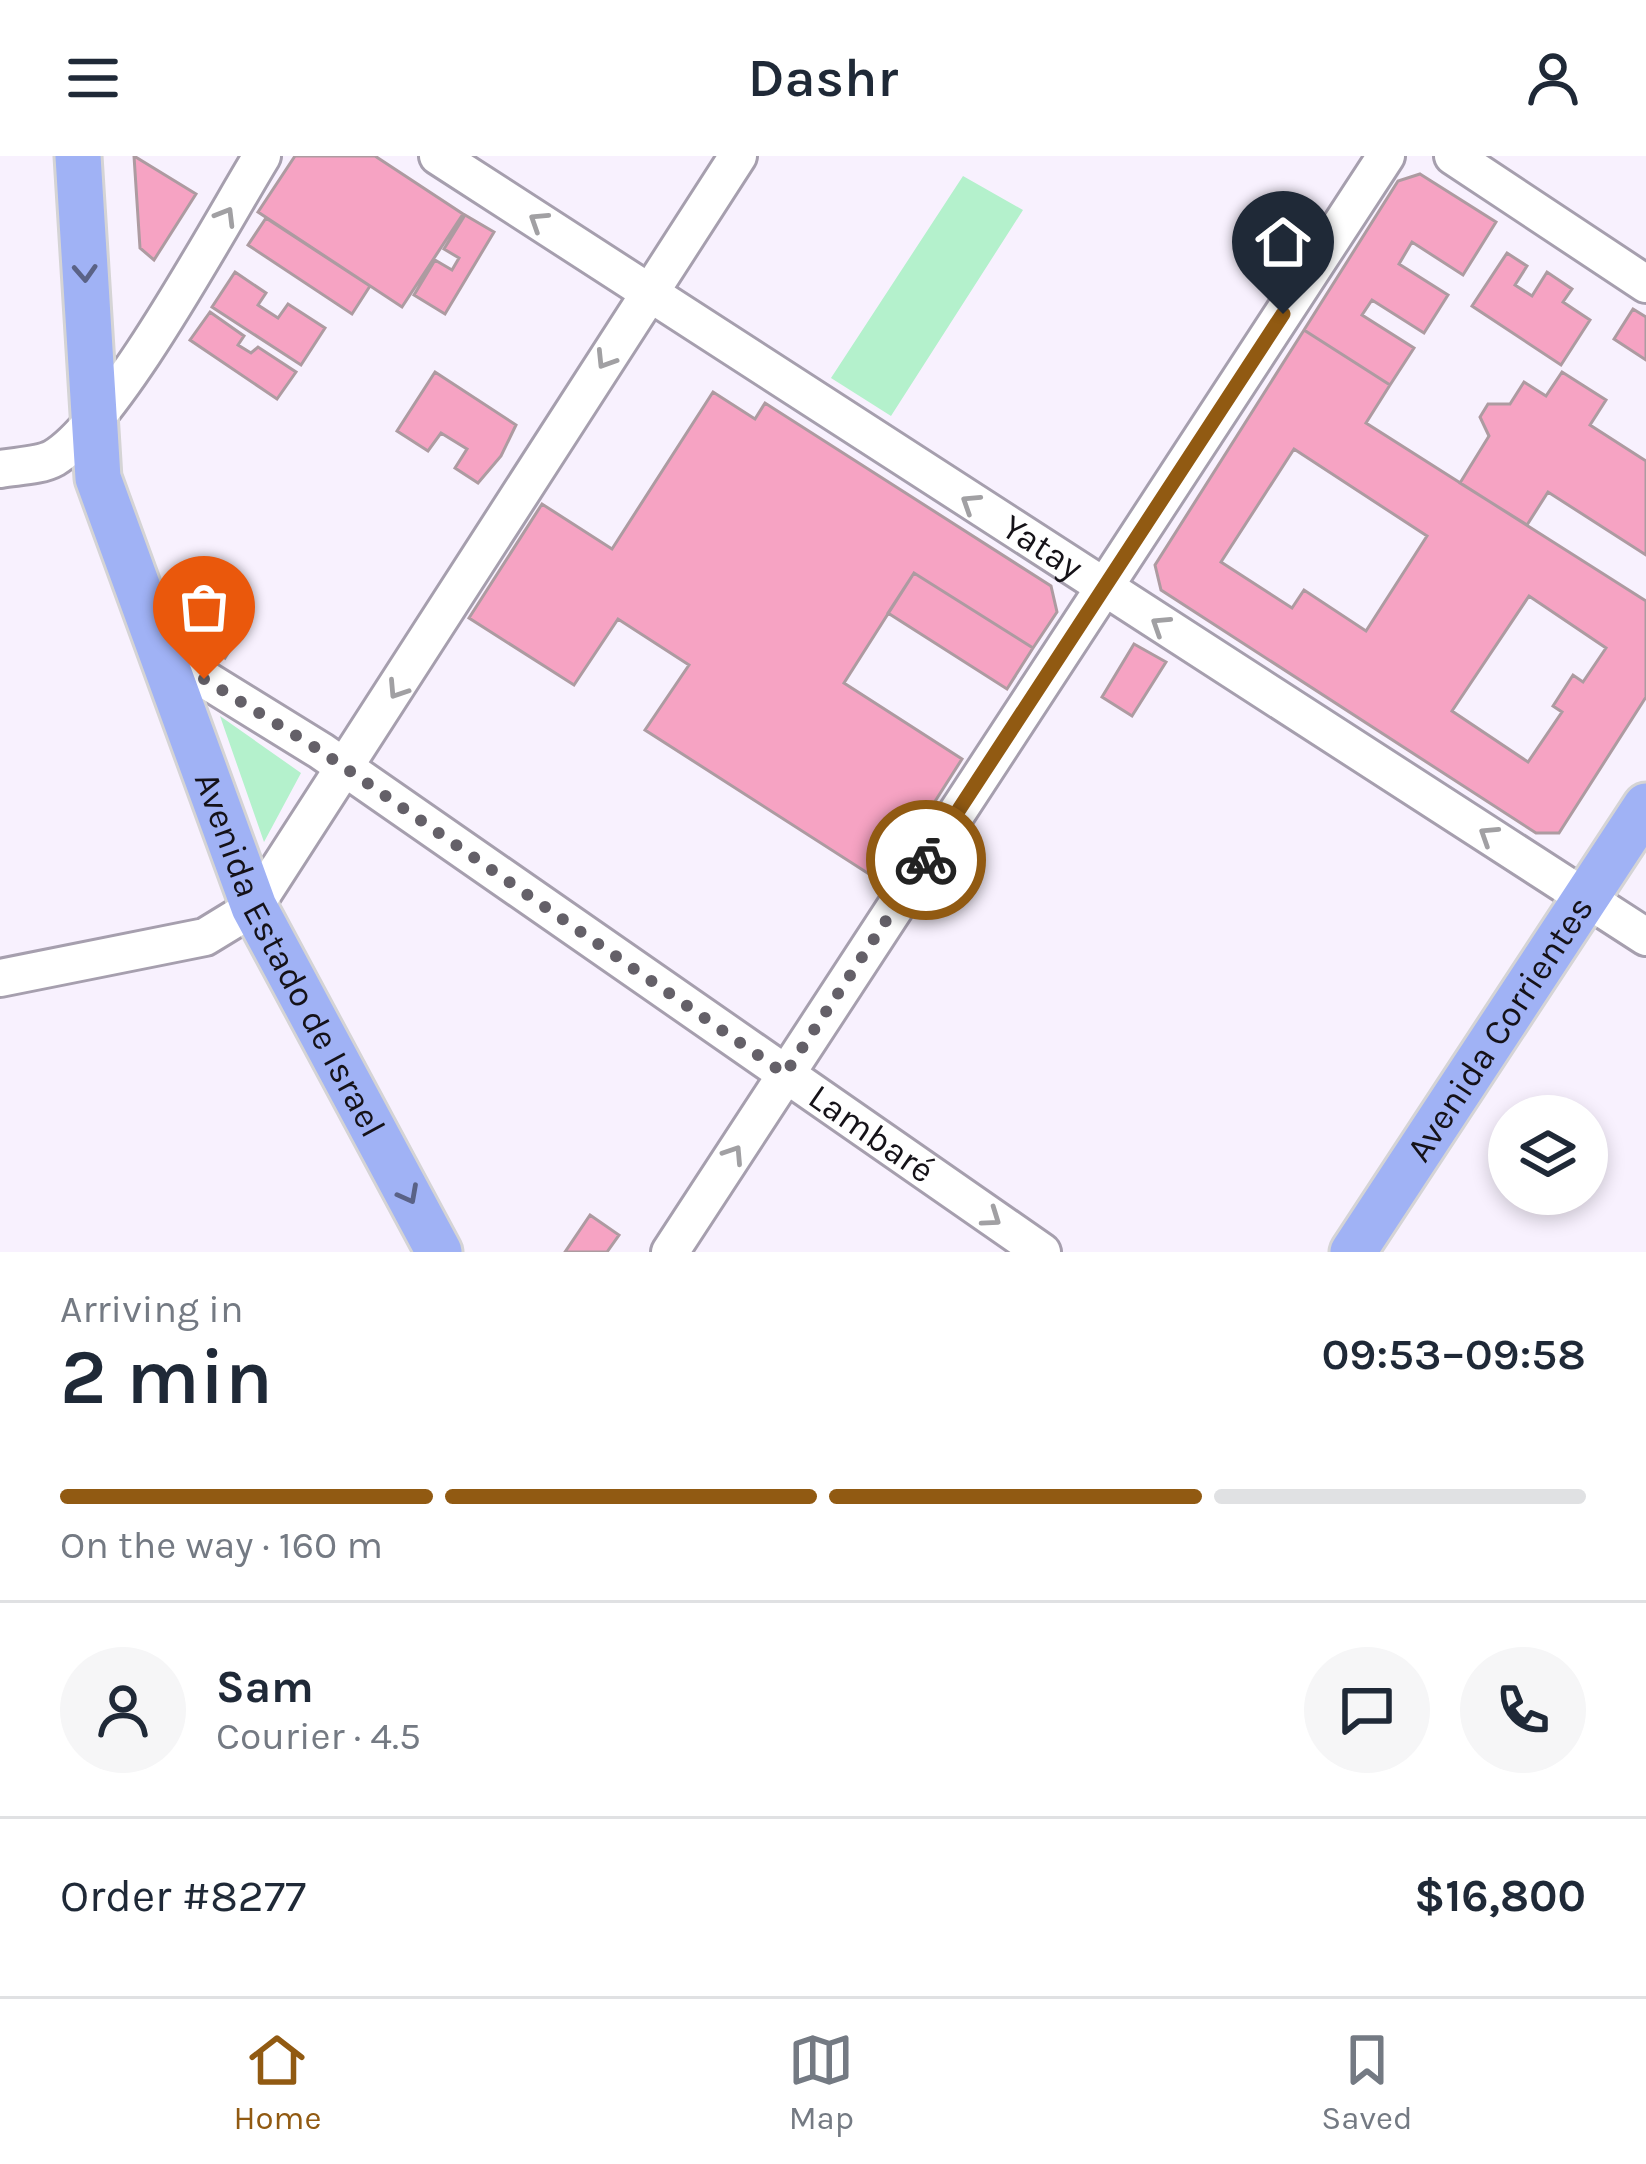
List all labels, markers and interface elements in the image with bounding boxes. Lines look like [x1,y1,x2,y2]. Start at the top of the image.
icon: menu [60,45,126,111]
icon: person [1520,45,1586,111]
text: Dashr [748,46,898,110]
pin [1232,191,1334,314]
one-way arrow [212,207,234,229]
icon: home [1250,209,1316,275]
one-way arrow [529,214,551,236]
one-way arrow [71,264,97,283]
one-way arrow [597,347,620,369]
one-way arrow [962,495,984,517]
street label: Yatay [994,506,1091,588]
pin [153,556,255,679]
icon: bag [171,574,237,640]
one-way arrow [1151,617,1173,639]
one-way arrow [390,676,412,698]
street label: Avenida Estado de Israel [186,766,394,1144]
courier [866,800,986,920]
icon: bike [893,827,959,893]
one-way arrow [1479,827,1501,849]
street label: Avenida Corrientes [1397,888,1602,1169]
street label: Lambaré [801,1076,942,1192]
map controls [1488,1095,1608,1215]
button: layers [1488,1095,1608,1215]
one-way arrow [719,1145,741,1167]
one-way arrow [395,1183,418,1204]
one-way arrow [979,1204,1001,1226]
text: Arriving in [60,1286,243,1332]
text: 09:53–09:58 [1321,1328,1586,1380]
text: 2 min [60,1331,273,1423]
text: On the way · 160 m [60,1522,383,1568]
button: person [60,1647,186,1773]
button: chat [1304,1647,1430,1773]
button: phone [1460,1647,1586,1773]
text: Sam [216,1661,314,1713]
text: Courier · 4.5 [216,1713,421,1759]
text: Order #8277 [60,1870,306,1922]
text: $16,800 [1414,1870,1586,1922]
tab: Home [233,2027,321,2137]
tab: Map [788,2027,854,2137]
tab: Saved [1321,2027,1413,2137]

